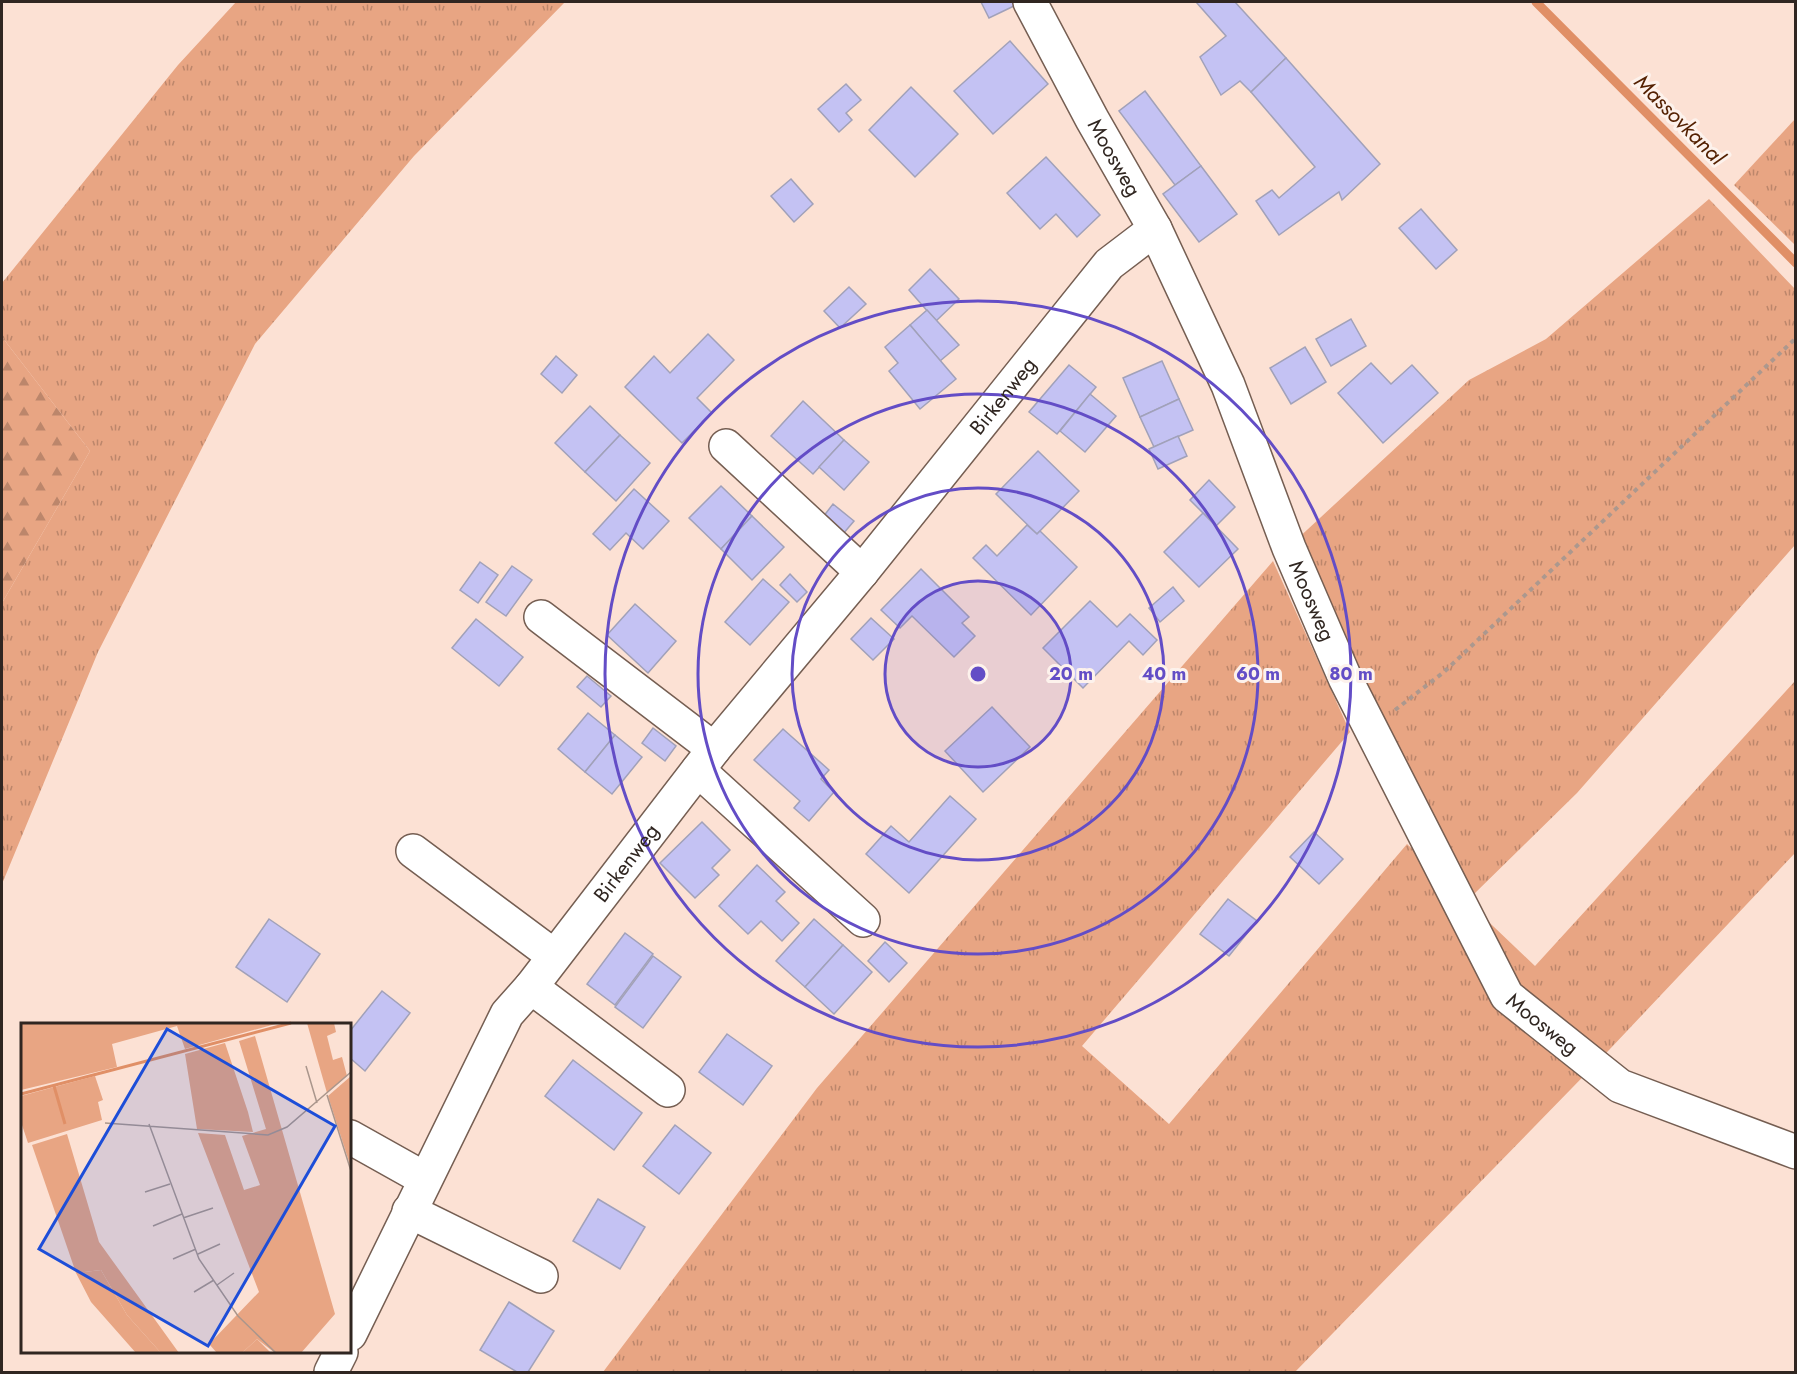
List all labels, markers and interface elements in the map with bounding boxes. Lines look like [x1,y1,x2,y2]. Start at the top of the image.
water label: Massovkanal [1627,66,1734,173]
street label: Moosweg [1080,113,1148,202]
street label: Birkenweg [963,351,1044,441]
street label: Moosweg [1281,556,1342,646]
text: 20 m [1049,661,1093,687]
text: 40 m [1142,661,1186,687]
text: 60 m [1236,661,1280,687]
text: 80 m [1329,661,1373,687]
centre of rings [968,664,988,684]
street label: Birkenweg [586,817,666,909]
street label: Moosweg [1500,986,1585,1062]
inset map [21,1023,351,1353]

